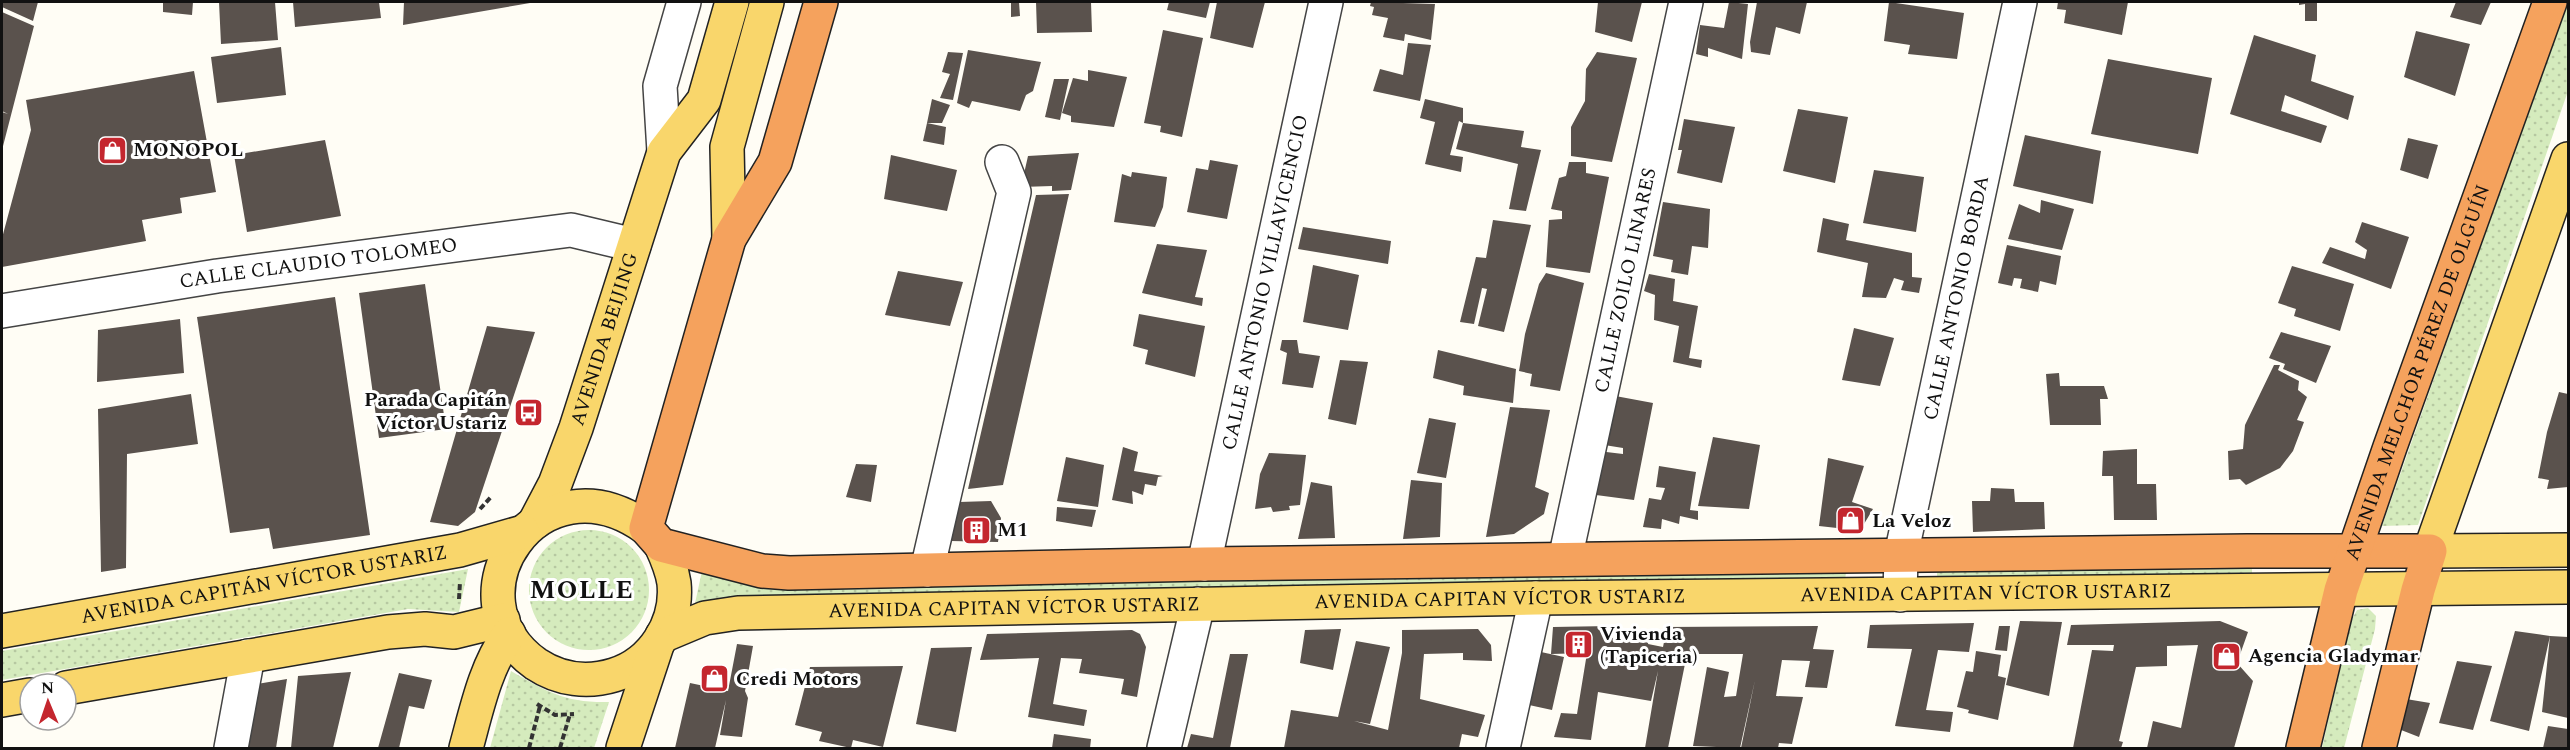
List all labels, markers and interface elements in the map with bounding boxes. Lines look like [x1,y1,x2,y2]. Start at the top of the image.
street label: CALLE ANTONIO VILLAVICENCIO [1214,112,1316,453]
shop icon: MONOPOL [96,134,128,166]
place label: MONOPOL [133,135,243,165]
street label: CALLE ZOILO LINARES [1586,165,1665,396]
street label: CALLE ANTONIO BORDA [1915,173,1997,423]
street label: AVENIDA MELCHOR PÉREZ DE OLGUÍN [2337,180,2498,565]
street label: CALLE CLAUDIO TOLOMEO [177,230,459,297]
street label: AVENIDA BEIJING [563,249,646,430]
place label: Parada Capitán Víctor Ustariz [364,385,507,438]
bus stop icon: Parada Capitán Víctor Ustariz [512,396,544,428]
shop icon: La Veloz [1835,505,1867,537]
place label: La Veloz [1872,506,1952,536]
building icon: M1 [960,514,992,546]
place label: M1 [997,515,1028,545]
street label: AVENIDA CAPITÁN VÍCTOR USTARIZ [78,538,450,632]
district label: MOLLE [529,570,635,610]
street label: AVENIDA CAPITAN VÍCTOR USTARIZ [1800,576,2172,610]
street label: AVENIDA CAPITAN VÍCTOR USTARIZ [1314,581,1686,617]
street label: AVENIDA CAPITAN VÍCTOR USTARIZ [828,589,1200,626]
place label: Vivienda (Tapiceria) [1600,619,1698,672]
building icon: Vivienda (Tapiceria) [1563,629,1595,661]
shop icon: Agencia Gladymar [2211,640,2243,672]
place label: Agencia Gladymar [2248,641,2418,671]
shop icon: Credi Motors [699,663,731,695]
place label: Credi Motors [736,664,859,694]
north arrow [18,672,78,732]
text: N [41,676,54,700]

